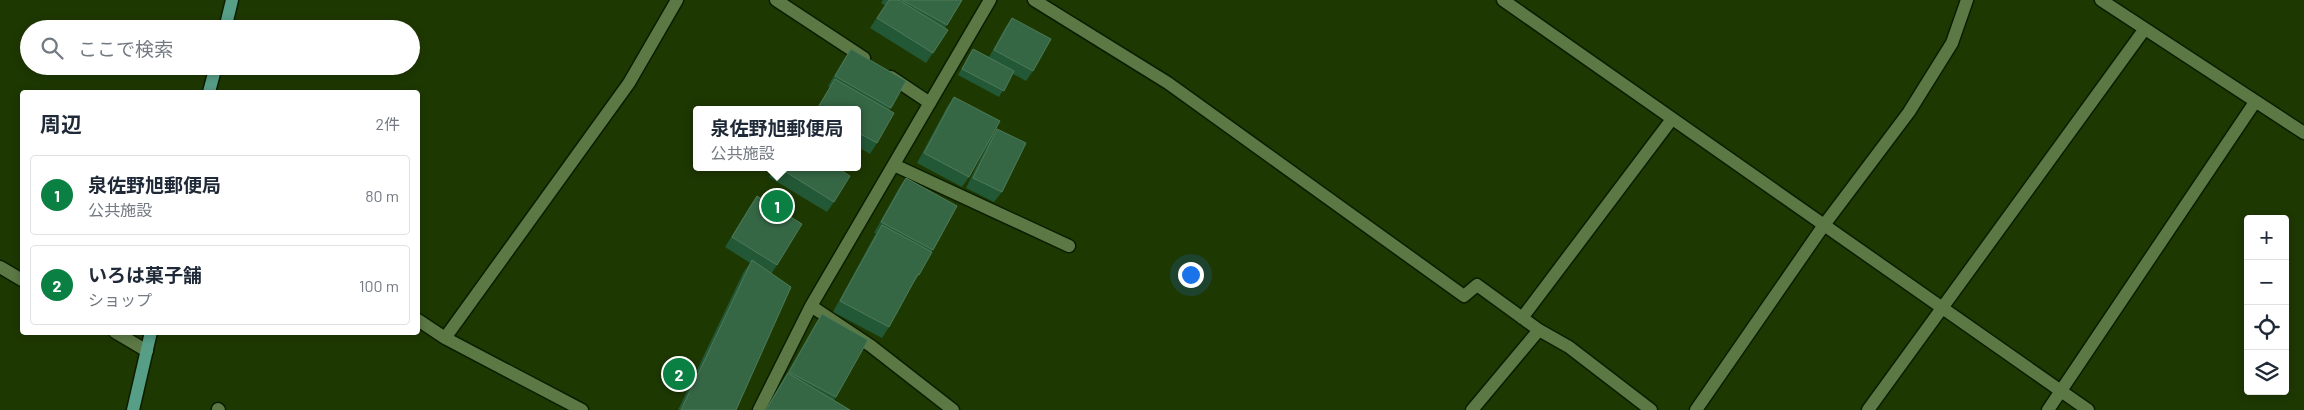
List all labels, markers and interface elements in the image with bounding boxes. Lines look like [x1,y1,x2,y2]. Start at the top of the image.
search box [20,20,420,75]
icon: search [38,34,66,62]
text: ここで検索 [78,37,173,60]
popup [693,106,861,171]
text: 周辺 [40,111,82,136]
text: 2件 [375,114,400,133]
text: 泉佐野旭郵便局 [710,116,844,139]
text: 公共施設 [710,143,775,162]
text: 泉佐野旭郵便局 [88,173,221,196]
text: 1 [54,186,60,205]
text: 80 m [365,186,399,205]
pin: 1 [761,187,793,225]
text: 公共施設 [88,200,152,219]
map controls [2244,215,2289,395]
button: + [2244,215,2289,260]
button: − [2244,260,2289,305]
your location [1178,262,1204,288]
text: いろは菓子舗 [88,263,202,286]
text: 2 [53,276,61,295]
text: 100 m [359,276,399,295]
text: ショップ [88,290,152,309]
button: locate [2244,305,2289,350]
button: layers [2244,350,2289,395]
pin: 2 [663,355,695,393]

